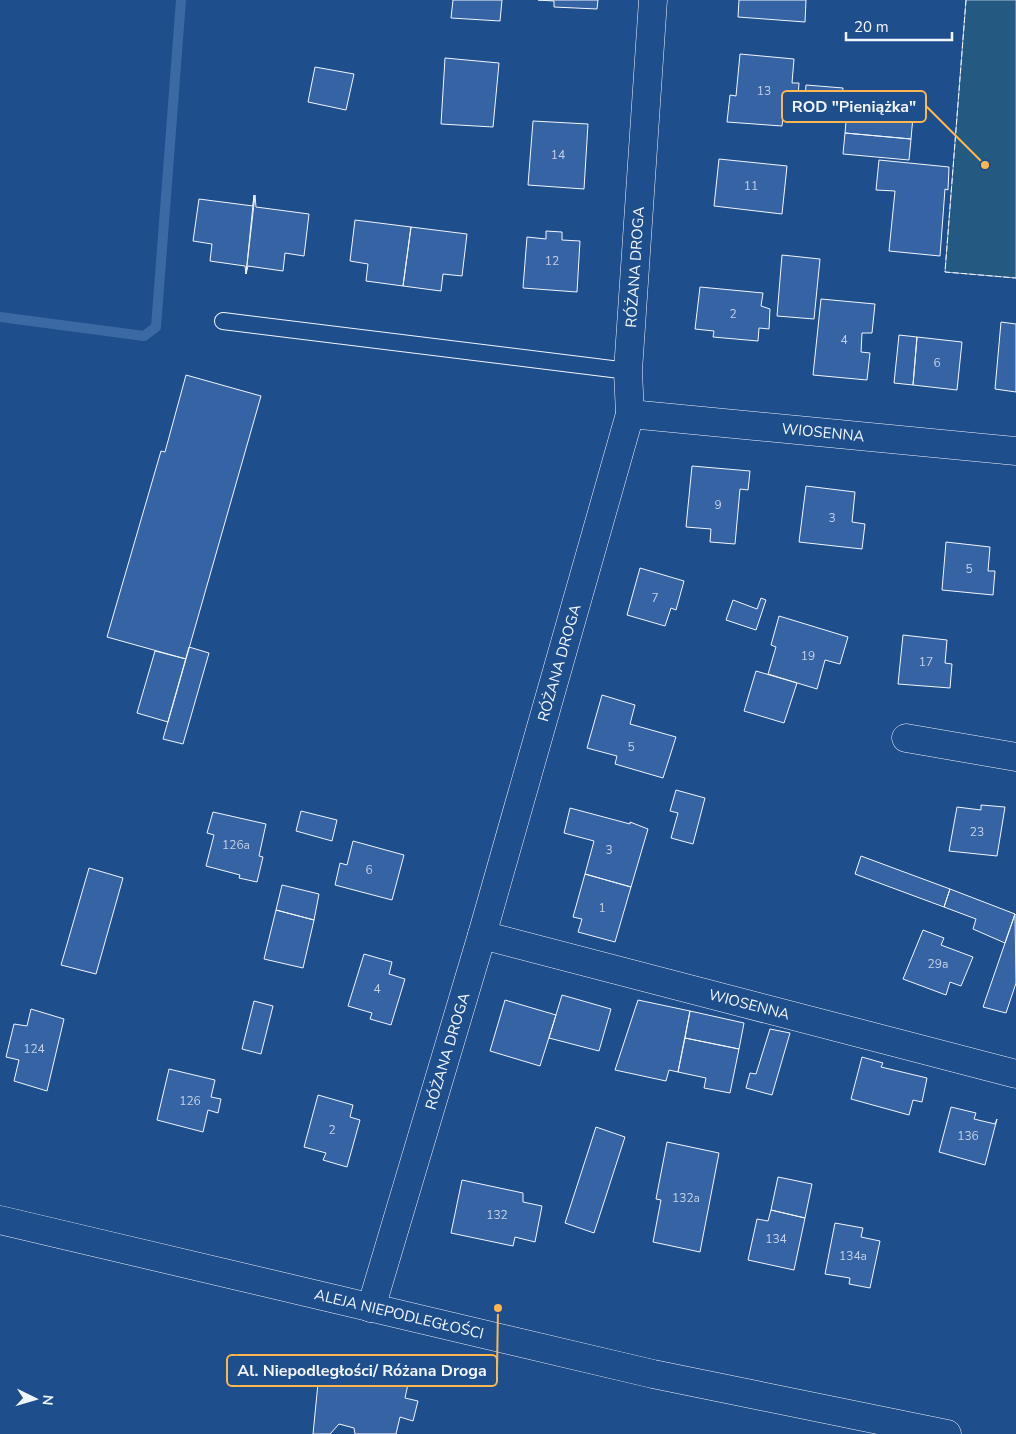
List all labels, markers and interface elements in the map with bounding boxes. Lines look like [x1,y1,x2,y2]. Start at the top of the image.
scale bar [846,10,952,42]
text: 20 m [854,17,889,37]
house number: 13 [757,83,771,99]
callout: ROD "Pieniążka" [782,91,926,122]
text: ROD "Pieniążka" [792,96,916,118]
house number: 14 [551,147,565,163]
house number: 11 [744,178,758,194]
street label: RÓŻANA DROGA [621,206,649,328]
house number: 12 [545,253,559,269]
house number: 2 [729,306,737,322]
house number: 4 [840,332,848,348]
house number: 6 [933,355,941,371]
street label: WIOSENNA [781,419,865,446]
house number: 9 [714,497,722,513]
house number: 3 [828,510,836,526]
house number: 5 [965,561,973,577]
house number: 7 [651,590,659,606]
street label: RÓŻANA DROGA [533,602,585,724]
house number: 19 [801,648,815,664]
house number: 17 [919,654,933,670]
house number: 5 [627,739,635,755]
house number: 23 [970,824,984,840]
house number: 126a [222,837,250,853]
house number: 3 [605,842,613,858]
house number: 6 [365,862,373,878]
house number: 1 [598,900,606,916]
house number: 29a [928,956,948,972]
house number: 4 [373,981,381,997]
street label: WIOSENNA [706,984,792,1025]
street label: RÓŻANA DROGA [421,990,474,1112]
house number: 124 [23,1041,45,1057]
house number: 126 [179,1093,201,1109]
house number: 2 [328,1122,336,1138]
house number: 136 [957,1128,979,1144]
house number: 132a [672,1190,700,1206]
house number: 132 [486,1207,508,1223]
house number: 134 [765,1231,787,1247]
house number: 134a [839,1248,867,1264]
street label: ALEJA NIEPODLEGŁOŚCI [312,1284,486,1344]
callout: Al. Niepodległości/ Różana Droga [227,1355,497,1386]
text: Al. Niepodległości/ Różana Droga [237,1360,487,1382]
north arrow [10,1374,60,1424]
text: N [38,1394,57,1406]

